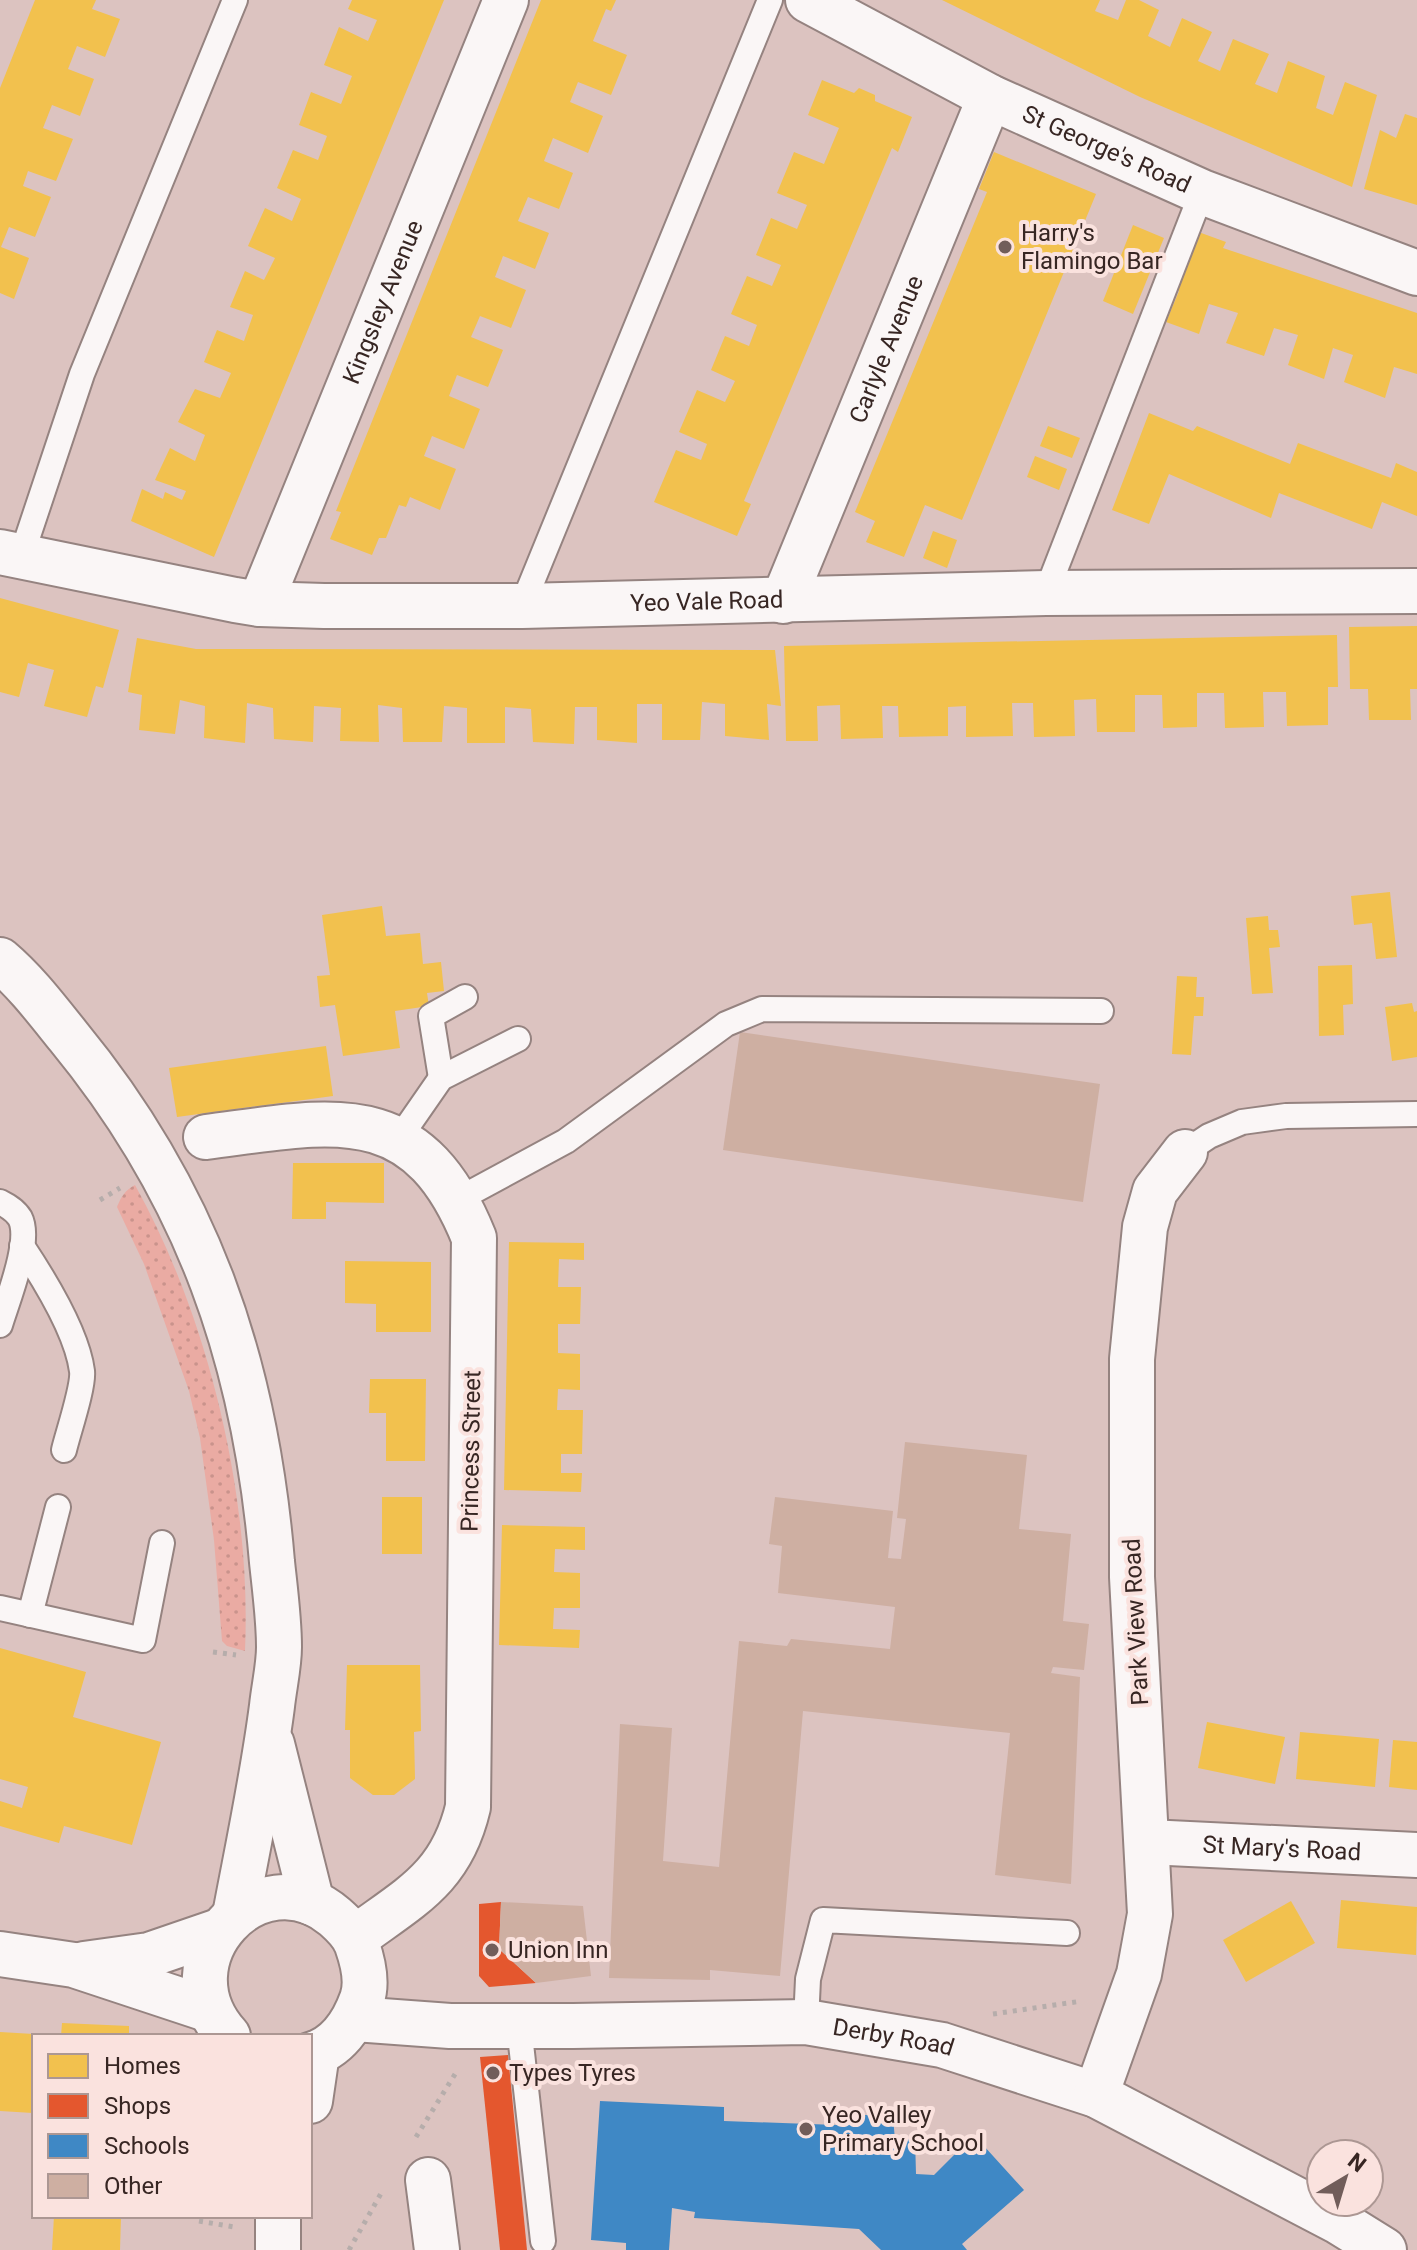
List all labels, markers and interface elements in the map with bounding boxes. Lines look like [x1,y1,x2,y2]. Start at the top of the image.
street label: St George's Road [1018,99,1195,199]
street label: Kingsley Avenue [337,216,429,388]
place label: Harry's Flamingo Bar [1021,219,1163,275]
marker: Harry's Flamingo Bar [996,238,1014,256]
street label: Carlyle Avenue [844,271,929,427]
street label: Yeo Vale Road [630,586,784,617]
street label: Princess Street [456,1370,486,1532]
street label: Park View Road [1118,1538,1154,1706]
street label: St Mary's Road [1202,1831,1362,1866]
place label: Union Inn [508,1936,609,1964]
marker: Union Inn [483,1941,501,1959]
street label: Derby Road [831,2013,958,2062]
legend [32,2034,312,2218]
text: Homes [104,2052,181,2080]
place label: Types Tyres [509,2059,636,2087]
marker: Types Tyres [484,2064,502,2082]
text: Shops [104,2092,171,2120]
place label: Yeo Valley Primary School [822,2101,984,2157]
marker: Yeo Valley Primary School [797,2120,815,2138]
text: Schools [104,2132,190,2160]
north arrow [1305,2138,1385,2218]
text: N [1343,2148,1371,2177]
text: Other [104,2172,162,2200]

